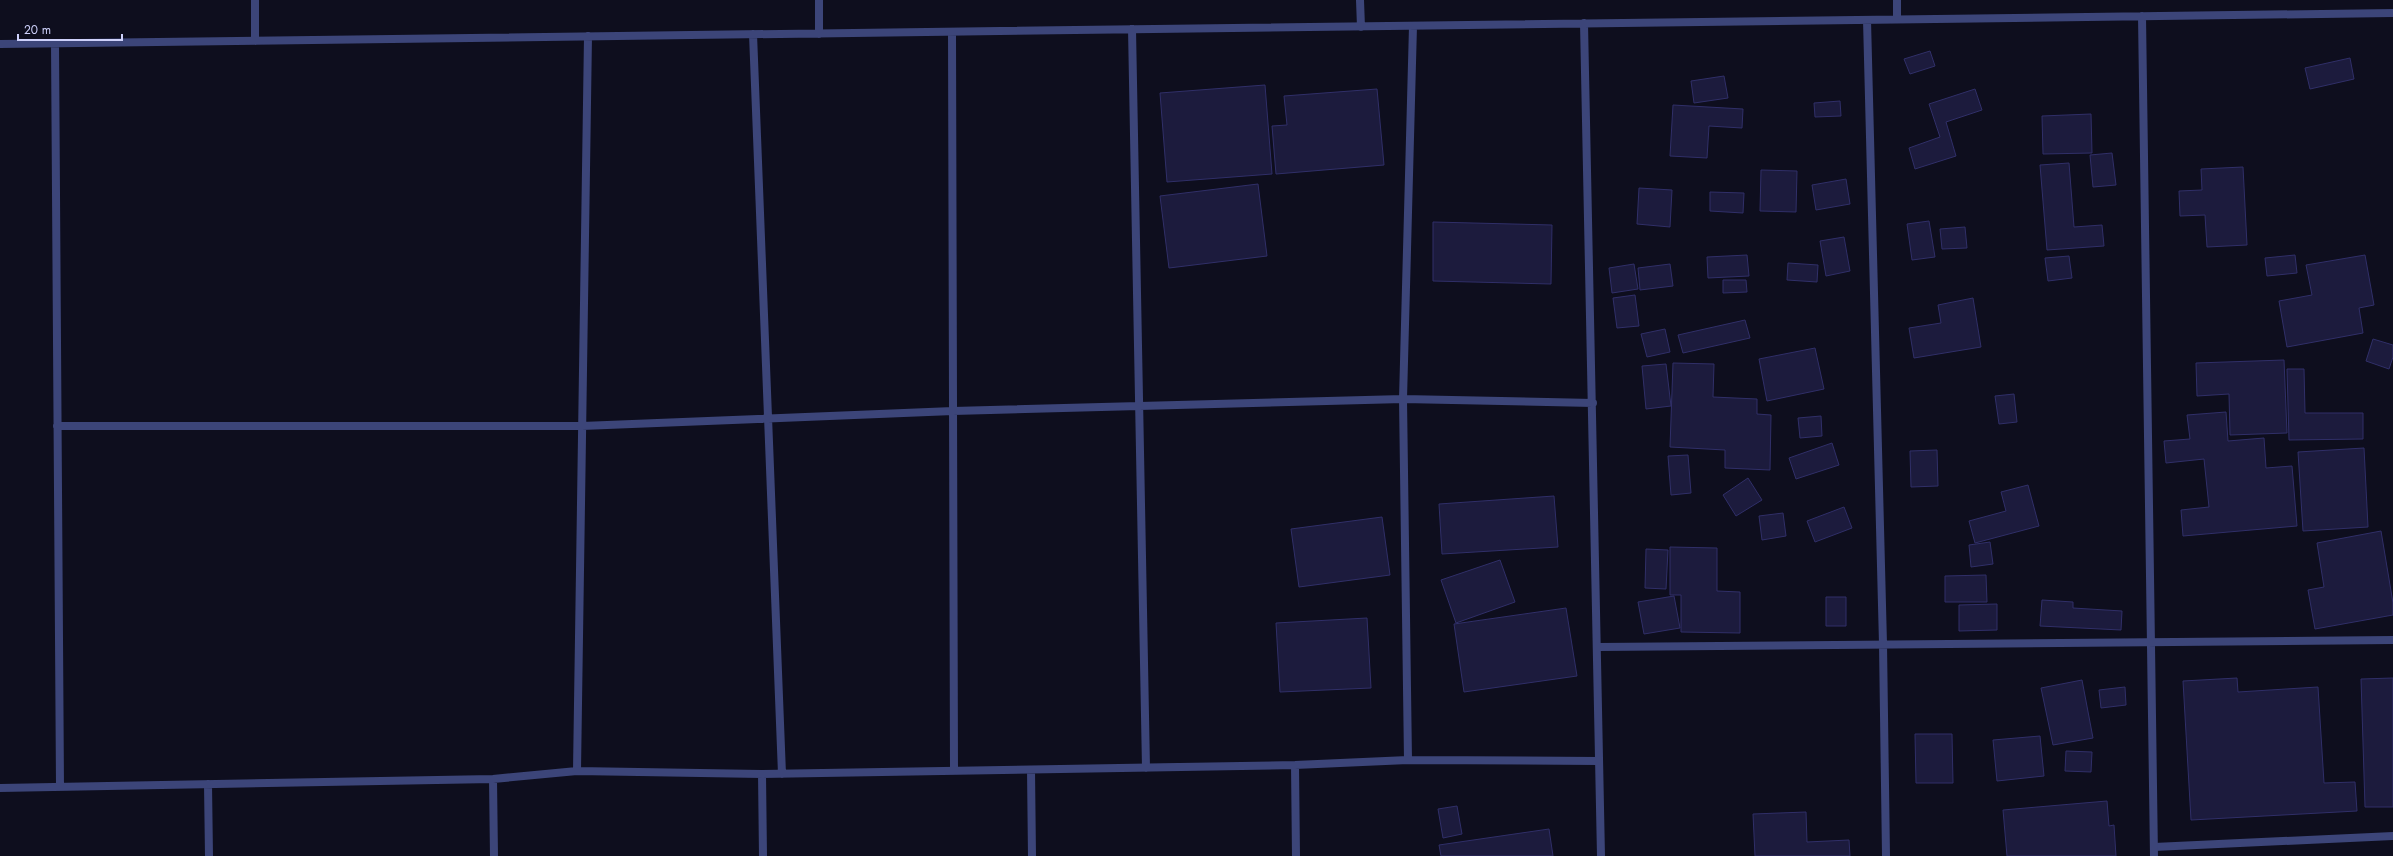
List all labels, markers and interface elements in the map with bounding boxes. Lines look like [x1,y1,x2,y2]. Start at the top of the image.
scale bar [18,16,122,42]
text: 20 m [24,21,51,39]

